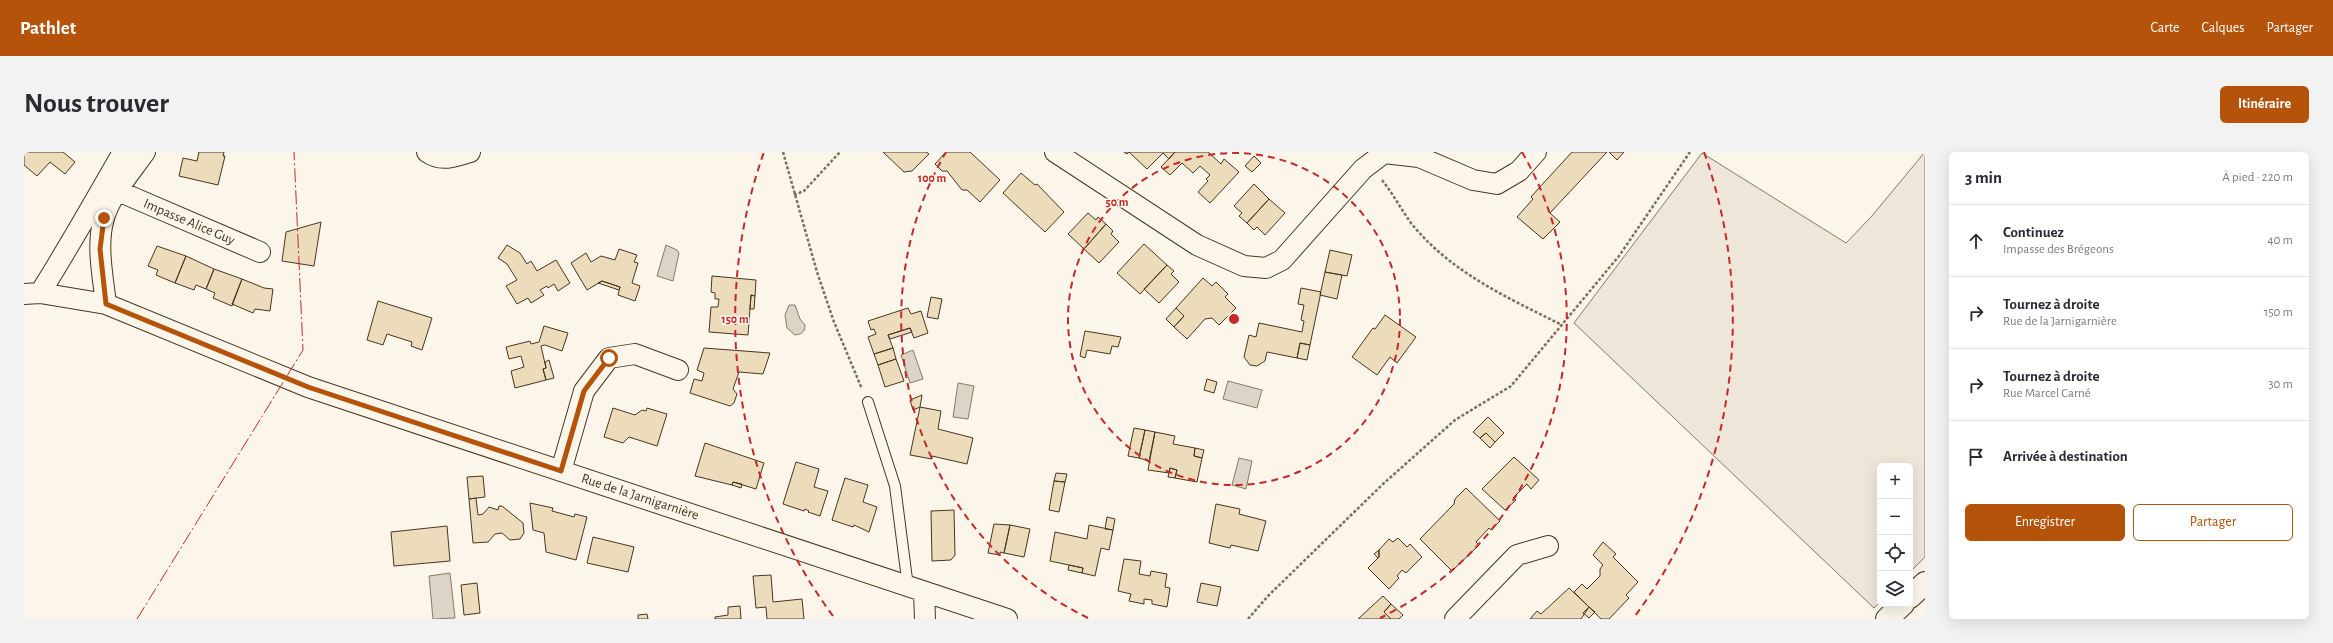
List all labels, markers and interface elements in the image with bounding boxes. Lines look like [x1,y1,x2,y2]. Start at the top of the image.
text: Pathlet [20,19,76,38]
text: Carte [2151,21,2179,35]
text: Calques [2201,21,2245,35]
text: Partager [2267,21,2313,35]
button: Itinéraire [2220,86,2309,123]
text: Nous trouver [24,90,169,118]
text: 3 min [1965,169,2002,186]
text: À pied · 220 m [2222,171,2293,184]
text: 100 m [918,172,946,184]
street label: Impasse Alice Guy [141,196,237,248]
text: 50 m [1106,196,1129,208]
route end [95,209,113,227]
text: Continuez [2003,225,2064,240]
icon: ahead [1965,230,1987,252]
text: 40 m [2267,234,2293,247]
text: Impasse des Brégeons [2003,243,2114,256]
text: Tournez à droite [2003,297,2100,312]
icon: right [1965,302,1987,324]
text: 150 m [2264,306,2293,319]
centre of rings [1227,312,1241,326]
text: 150 m [721,313,749,325]
text: Rue de la Jarnigarnière [2003,315,2117,328]
route start [600,349,618,367]
text: Tournez à droite [2003,369,2100,384]
icon: right [1965,374,1987,396]
text: 30 m [2268,378,2293,391]
text: Rue Marcel Carné [2003,387,2091,400]
icon: arrive [1965,446,1987,468]
text: Arrivée à destination [2003,449,2128,464]
map controls [1877,463,1913,607]
button: + [1877,463,1913,499]
street label: Rue de la Jarnigarnière [580,471,700,523]
button: − [1877,499,1913,535]
button: Enregistrer [1965,504,2125,541]
button: Partager [2133,504,2293,541]
button: locate [1877,535,1913,571]
button: layers [1877,571,1913,607]

